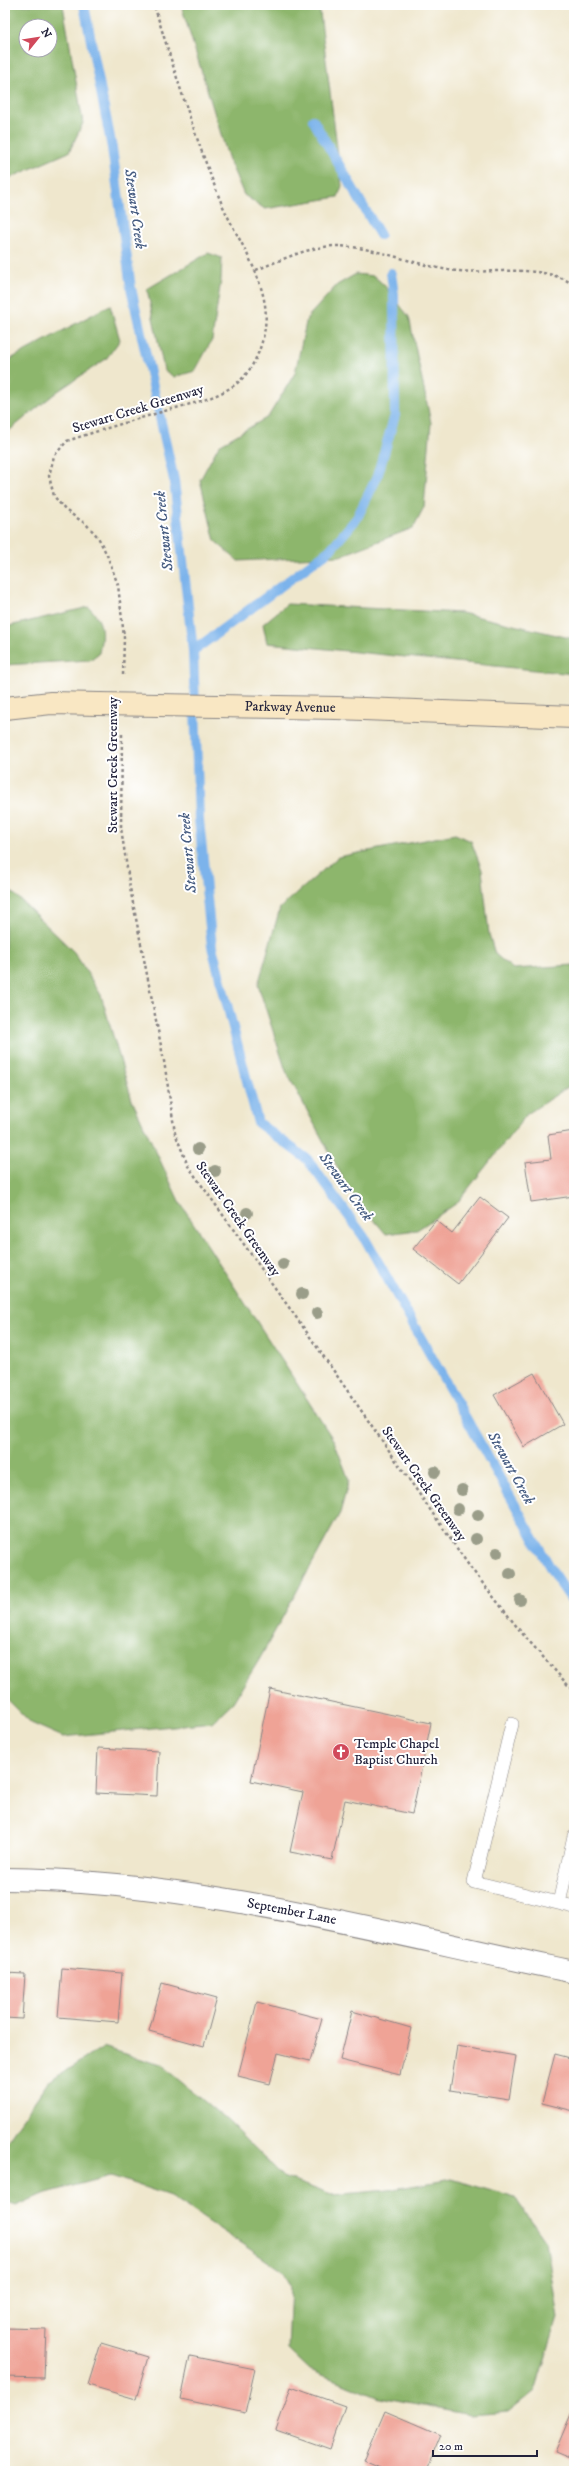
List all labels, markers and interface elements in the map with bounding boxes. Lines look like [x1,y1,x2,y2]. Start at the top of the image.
north arrow [18,18,58,58]
text: N [37,26,54,41]
water label: Stewart Creek [120,167,150,251]
street label: Stewart Creek Greenway [70,380,206,438]
water label: Stewart Creek [150,489,178,573]
street label: Stewart Creek Greenway [104,696,122,833]
street label: Parkway Avenue [244,697,336,717]
water label: Stewart Creek [175,811,201,895]
water label: Stewart Creek [314,1148,378,1226]
street label: Stewart Creek Greenway [191,1158,285,1280]
street label: Stewart Creek Greenway [377,1423,471,1545]
water label: Stewart Creek [483,1427,539,1508]
place label: Temple Chapel Baptist Church [354,1735,440,1769]
church icon: Temple Chapel Baptist Church [331,1742,351,1762]
street label: September Lane [246,1894,338,1929]
scale bar [433,2432,537,2458]
text: 20 m [439,2439,463,2454]

